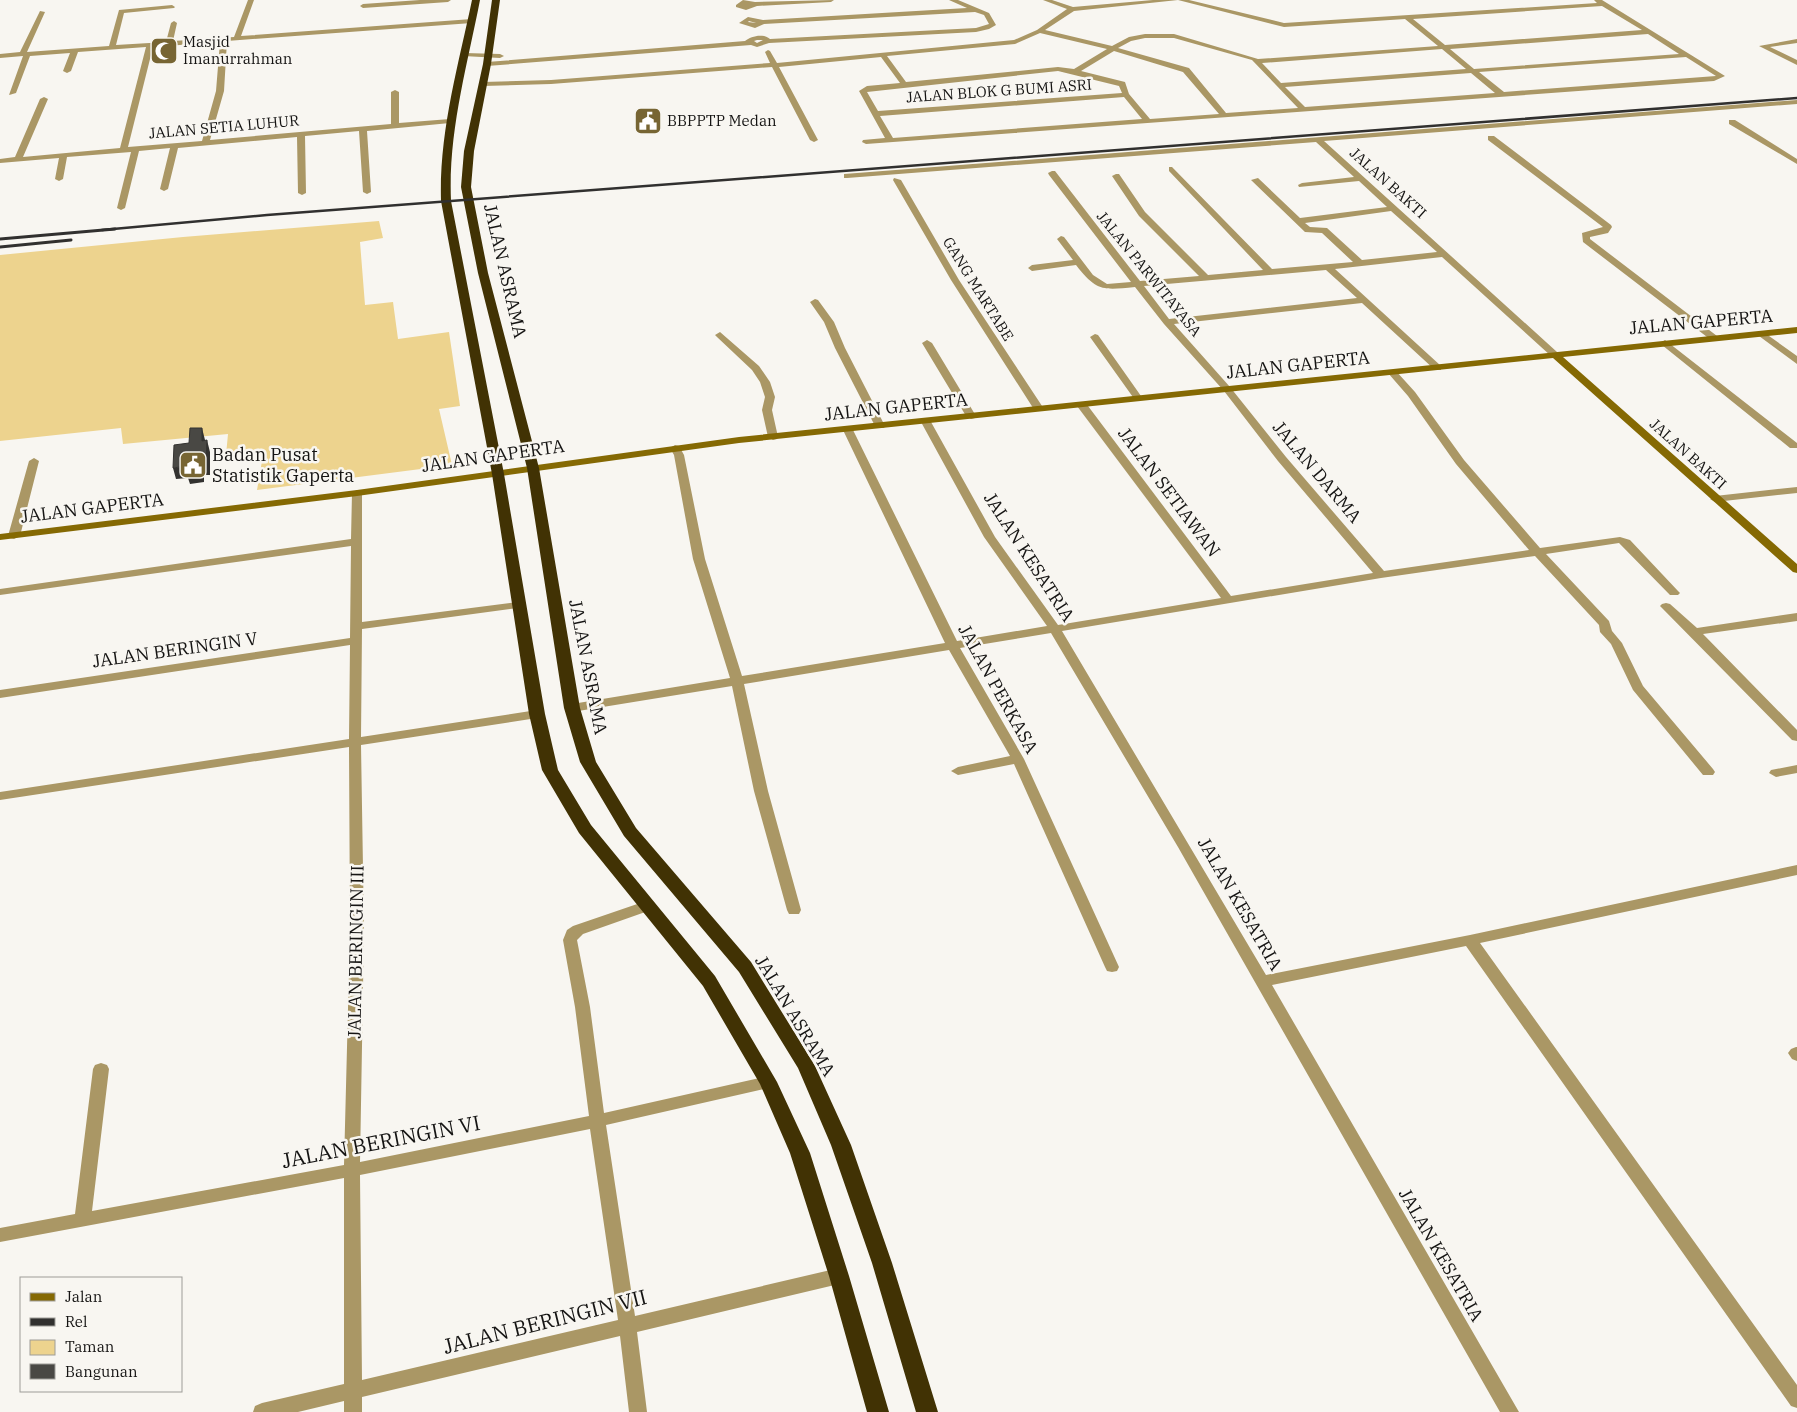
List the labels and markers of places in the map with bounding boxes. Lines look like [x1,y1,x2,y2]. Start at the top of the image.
place label: Masjid Imanurrahman [183,32,293,68]
mosque icon: Masjid Imanurrahman [149,36,179,66]
public building icon: BBPPTP Medan [633,106,663,136]
place label: BBPPTP Medan [667,111,777,130]
place label: Badan Pusat Statistik Gaperta [212,443,354,487]
public building icon: Badan Pusat Statistik Gaperta [178,450,208,480]

